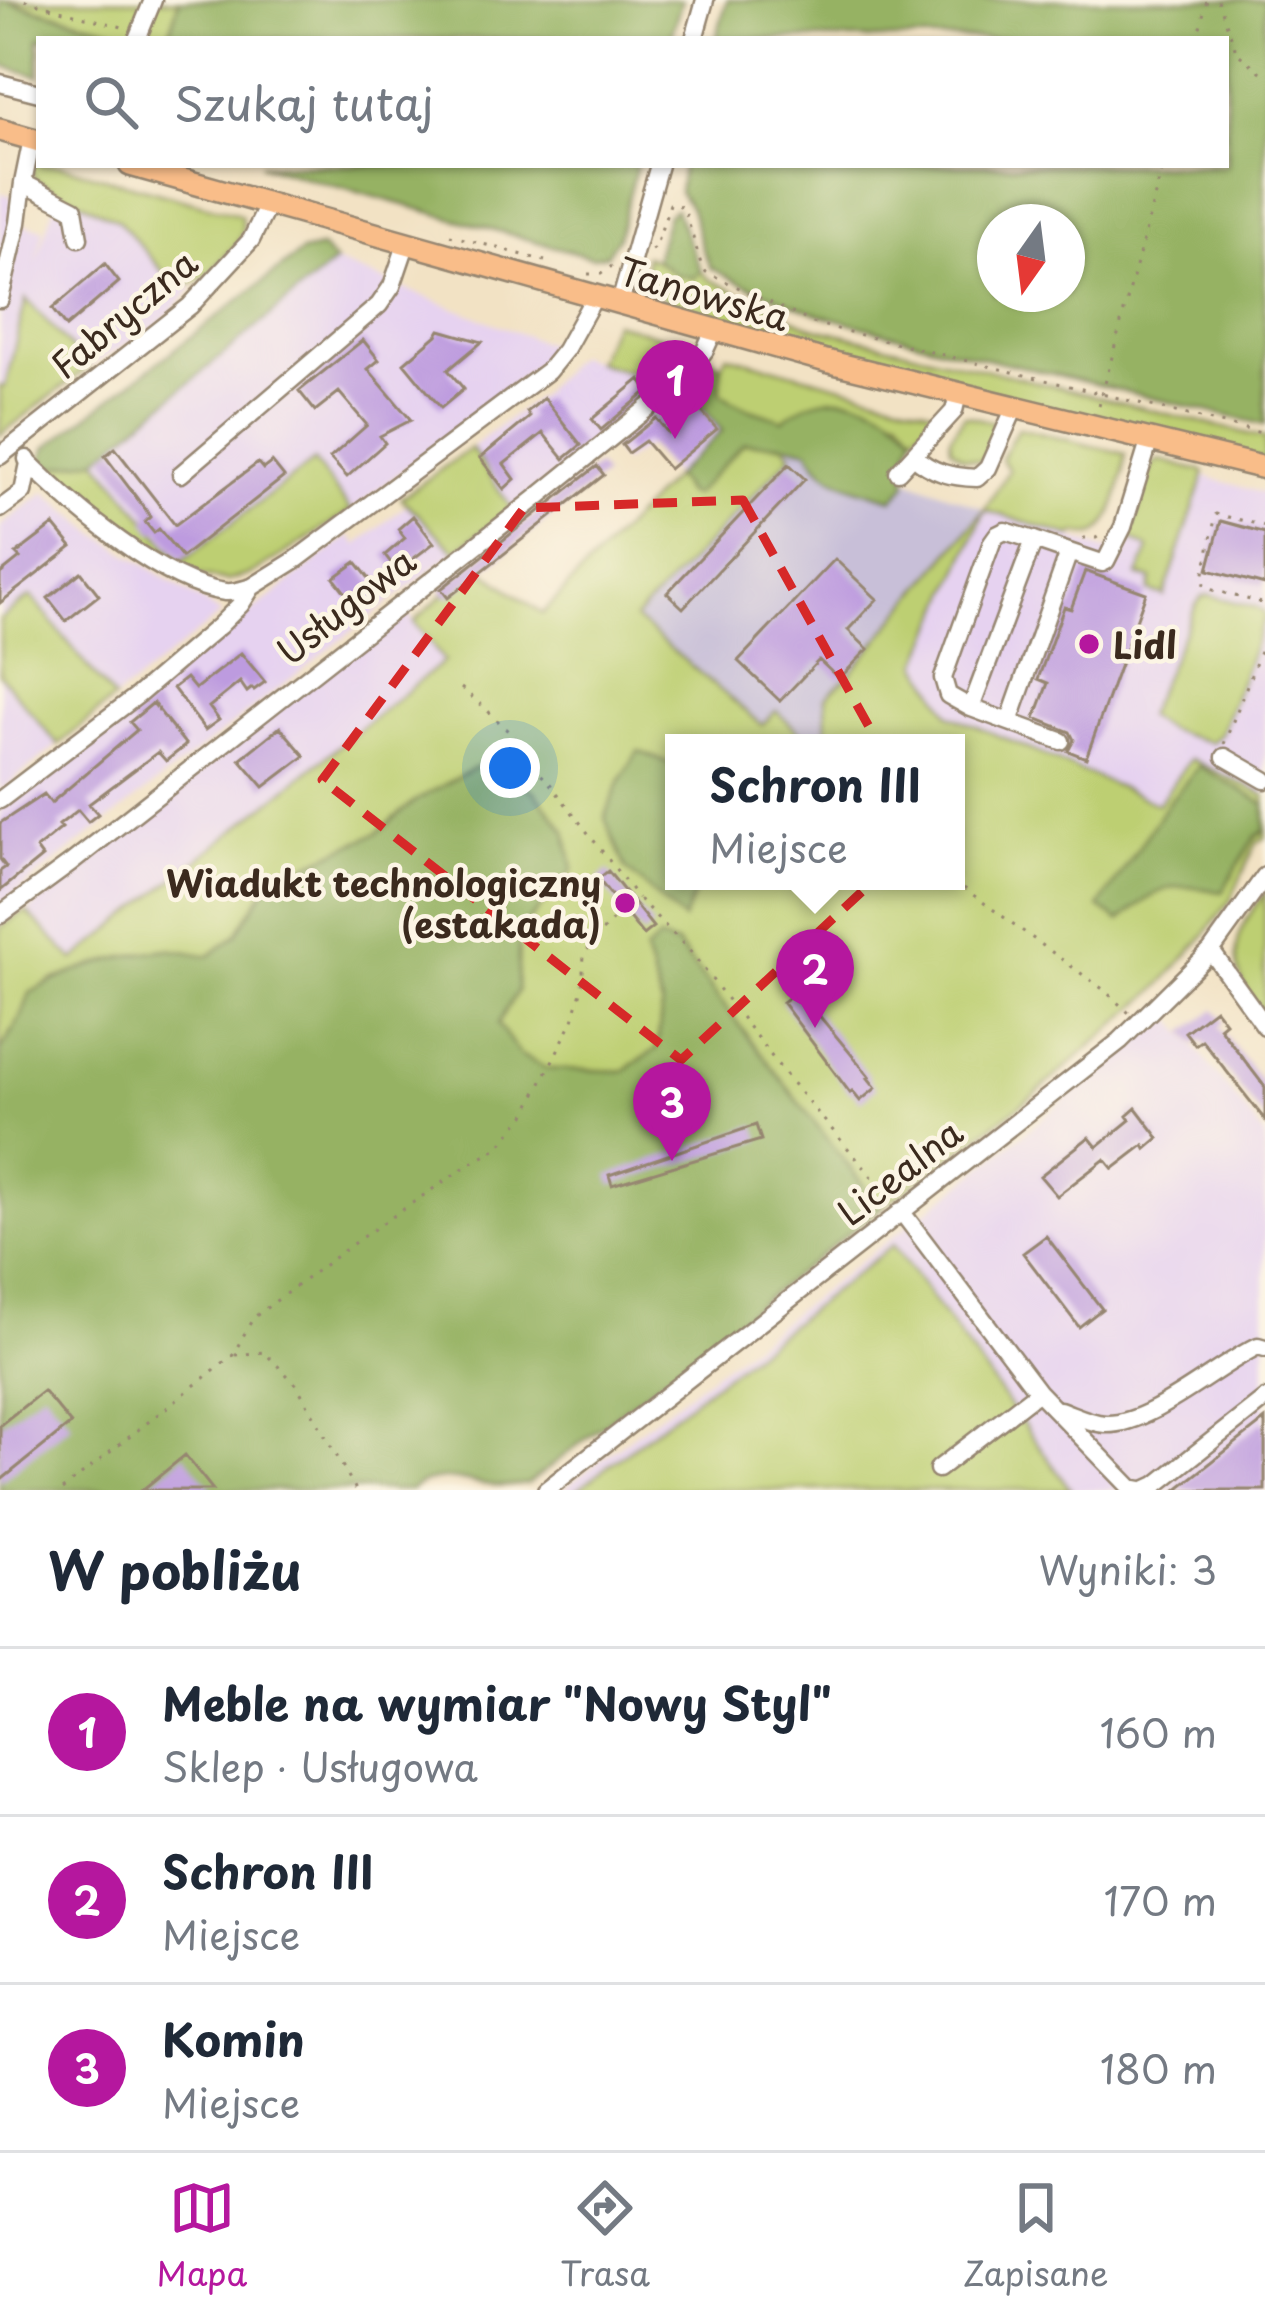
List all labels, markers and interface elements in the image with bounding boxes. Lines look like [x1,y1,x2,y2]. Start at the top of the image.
search box [36,36,1229,168]
text: Szukaj tutaj [174,68,434,136]
icon: search [78,69,144,135]
north arrow [977,204,1085,312]
street label: Fabryczna [38,235,209,391]
street label: Tanowska [612,243,796,343]
pin: 1 [636,340,714,439]
street label: Usługowa [264,533,426,677]
place label: Lidl [1113,617,1177,671]
marker: Lidl [1076,631,1102,657]
popup [665,734,965,890]
your location [480,738,540,798]
text: Schron III [709,749,921,817]
text: Miejsce [709,817,848,876]
place label: Wiadukt technologiczny (estakada) [166,855,601,950]
marker: Wiadukt technologiczny (estakada) [612,890,638,916]
pin: 2 [776,929,854,1028]
pin: 3 [633,1062,711,1161]
street label: Licealna [825,1105,974,1237]
text: W pobliżu [48,1530,302,1607]
text: Wyniki: 3 [1038,1539,1217,1598]
text: Meble na wymiar "Nowy Styl" [162,1668,832,1736]
text: 1 [78,1702,96,1761]
text: 160 m [1100,1702,1217,1761]
text: Sklep · Usługowa [162,1736,478,1795]
text: Schron III [162,1836,373,1904]
text: 2 [73,1870,101,1929]
text: 170 m [1104,1870,1217,1929]
text: Miejsce [162,1904,300,1963]
text: Komin [162,2004,305,2072]
text: 3 [74,2038,100,2097]
text: 180 m [1100,2038,1217,2097]
text: Miejsce [162,2072,300,2131]
tab: Mapa [157,2175,247,2297]
tab: Trasa [560,2175,650,2297]
tab: Zapisane [963,2175,1108,2297]

